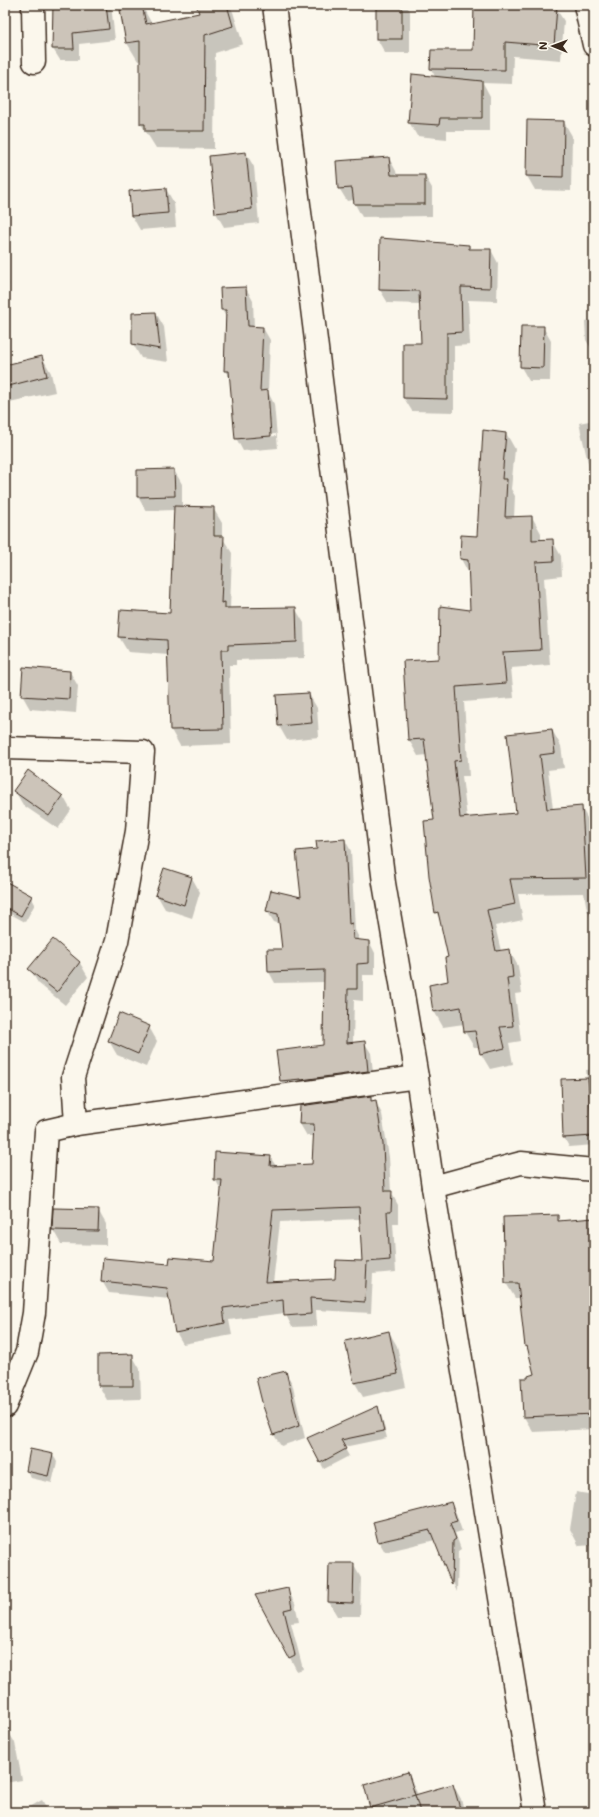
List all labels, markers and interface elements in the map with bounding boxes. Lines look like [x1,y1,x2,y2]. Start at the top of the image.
north arrow [533,26,573,66]
text: N [535,42,550,50]

